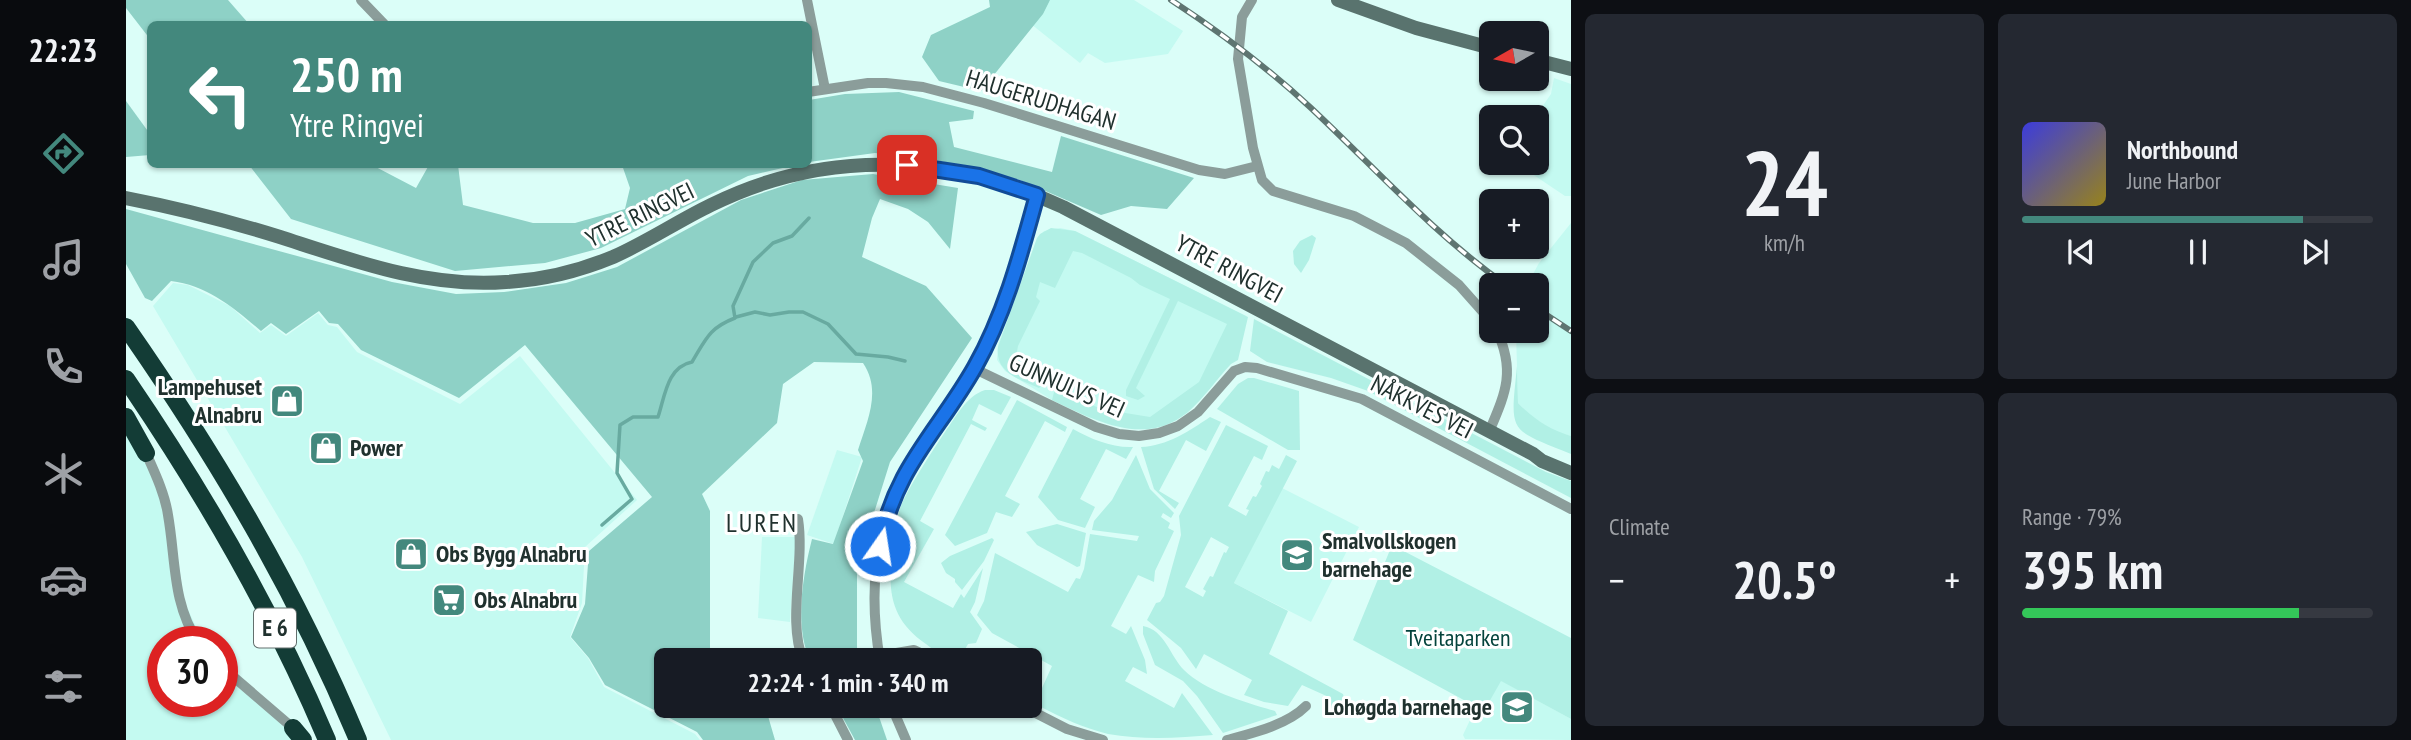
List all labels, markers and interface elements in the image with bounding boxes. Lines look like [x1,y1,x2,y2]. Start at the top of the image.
north arrow [1479,21,1549,91]
map controls [1479,21,1549,343]
text: 22:23 [28,29,98,71]
text: 250 m [290,42,403,106]
icon: left [175,49,266,140]
street label: HAUGERUDHAGAN [962,62,1120,137]
text: Ytre Ringvei [290,104,424,146]
button: search [1479,105,1549,175]
text: 24 [1741,123,1828,241]
icon: directions [39,129,88,178]
text: Northbound [2127,133,2238,166]
pin [877,135,937,195]
icon: arrive [888,146,926,184]
text: June Harbor [2127,166,2221,195]
street label: YTRE RINGVEI [580,175,699,254]
button: + [1479,189,1549,259]
street label: YTRE RINGVEI [1170,227,1288,310]
text: km/h [1764,228,1805,257]
icon: previous [2062,233,2100,271]
icon: pause [2179,233,2217,271]
icon: next [2296,233,2334,271]
icon: music [39,235,88,284]
button: − [1479,273,1549,343]
icon: phone [39,342,88,391]
street label: GUNNULVS VEI [1005,346,1130,425]
street label: NÅKKVES VEI [1366,368,1479,446]
place label: Lampehuset Alnabru [158,371,262,430]
shop icon: Lampehuset Alnabru [268,382,306,420]
shop icon: Power [307,429,345,467]
place label: Power [350,432,404,463]
icon: climate [39,449,88,498]
text: Range · 79% [2022,502,2122,531]
district label: LUREN [726,506,798,539]
position arrow [843,509,917,583]
text: Climate [1609,512,1670,541]
place label: Smalvollskogen barnehage [1322,525,1456,584]
shop icon: Obs Bygg Alnabru [392,535,430,573]
school or university icon: Smalvollskogen barnehage [1278,536,1316,574]
text: 395 km [2022,536,2163,603]
place label: Obs Bygg Alnabru [436,538,587,569]
text: 20.5° [1732,546,1837,613]
icon: car [39,555,88,604]
text: − [1609,555,1625,604]
text: + [1944,555,1960,604]
supermarket icon: Obs Alnabru [430,581,468,619]
place label: Obs Alnabru [474,584,577,615]
road number: E 6 [254,608,296,648]
park label: Tveitaparken [1405,622,1511,653]
speed limit sign: 30 [147,626,238,717]
icon: filters [39,662,88,711]
text: 22:24 · 1 min · 340 m [748,666,948,699]
school or university icon: Lohøgda barnehage [1498,688,1536,726]
place label: Lohøgda barnehage [1324,691,1492,722]

